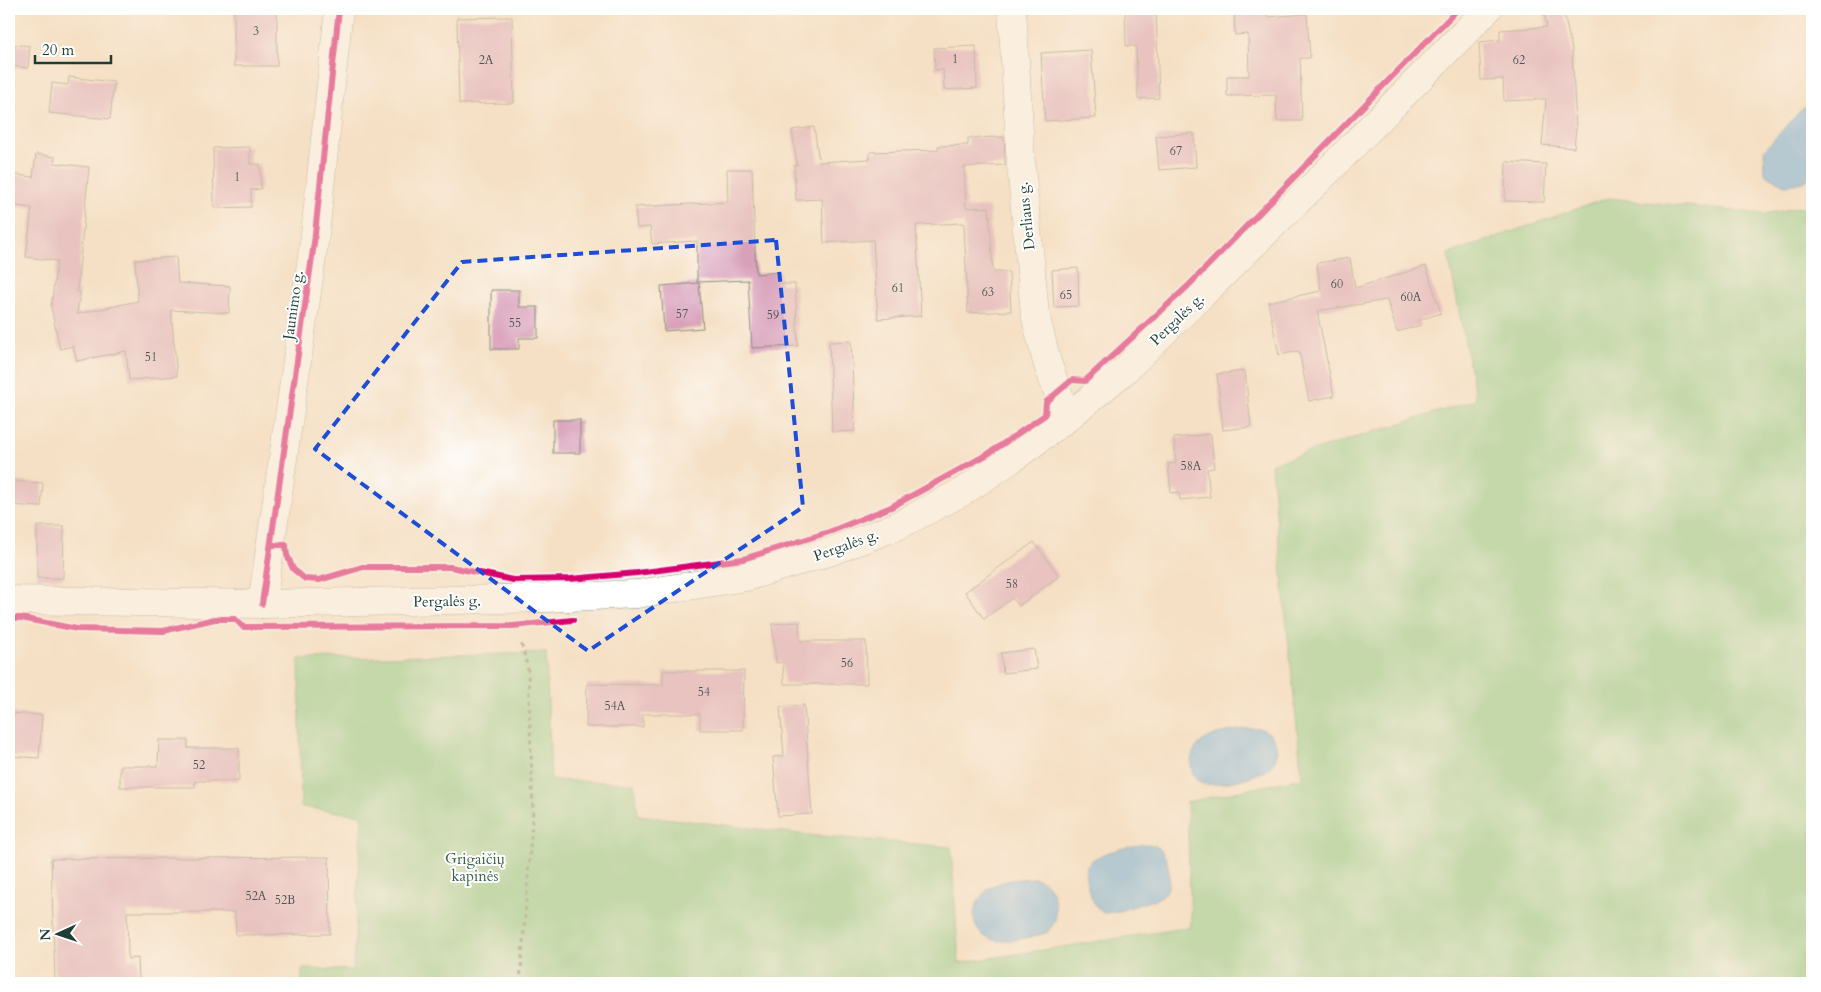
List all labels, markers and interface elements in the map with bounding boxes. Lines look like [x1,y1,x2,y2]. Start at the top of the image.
house number: 3 [253,23,259,39]
scale bar [35,32,111,64]
text: 20 m [42,40,74,60]
house number: 1 [952,51,958,67]
house number: 2A [479,52,494,68]
house number: 62 [1513,52,1525,68]
house number: 67 [1170,143,1182,159]
house number: 1 [234,169,240,185]
street label: Derliaus g. [1012,181,1040,251]
street label: Jaunimo g. [278,269,308,343]
house number: 60 [1331,276,1343,292]
house number: 61 [892,280,904,296]
house number: 63 [982,284,994,300]
house number: 65 [1060,287,1072,303]
street label: Pergalės g. [1146,288,1208,350]
house number: 60A [1401,289,1422,305]
house number: 57 [676,306,688,322]
house number: 59 [767,307,779,323]
house number: 55 [509,315,521,331]
house number: 51 [145,349,157,365]
house number: 58A [1181,458,1202,474]
street label: Pergalės g. [811,524,881,566]
house number: 58 [1006,576,1018,592]
street label: Pergalės g. [413,590,481,612]
house number: 56 [841,655,853,671]
house number: 54 [698,684,710,700]
house number: 54A [605,698,626,714]
house number: 52 [193,757,205,773]
park label: Grigaičių kapinės [445,849,505,886]
house number: 52A [246,888,267,904]
house number: 52B [275,892,295,908]
north arrow [32,910,82,960]
text: N [36,928,55,941]

